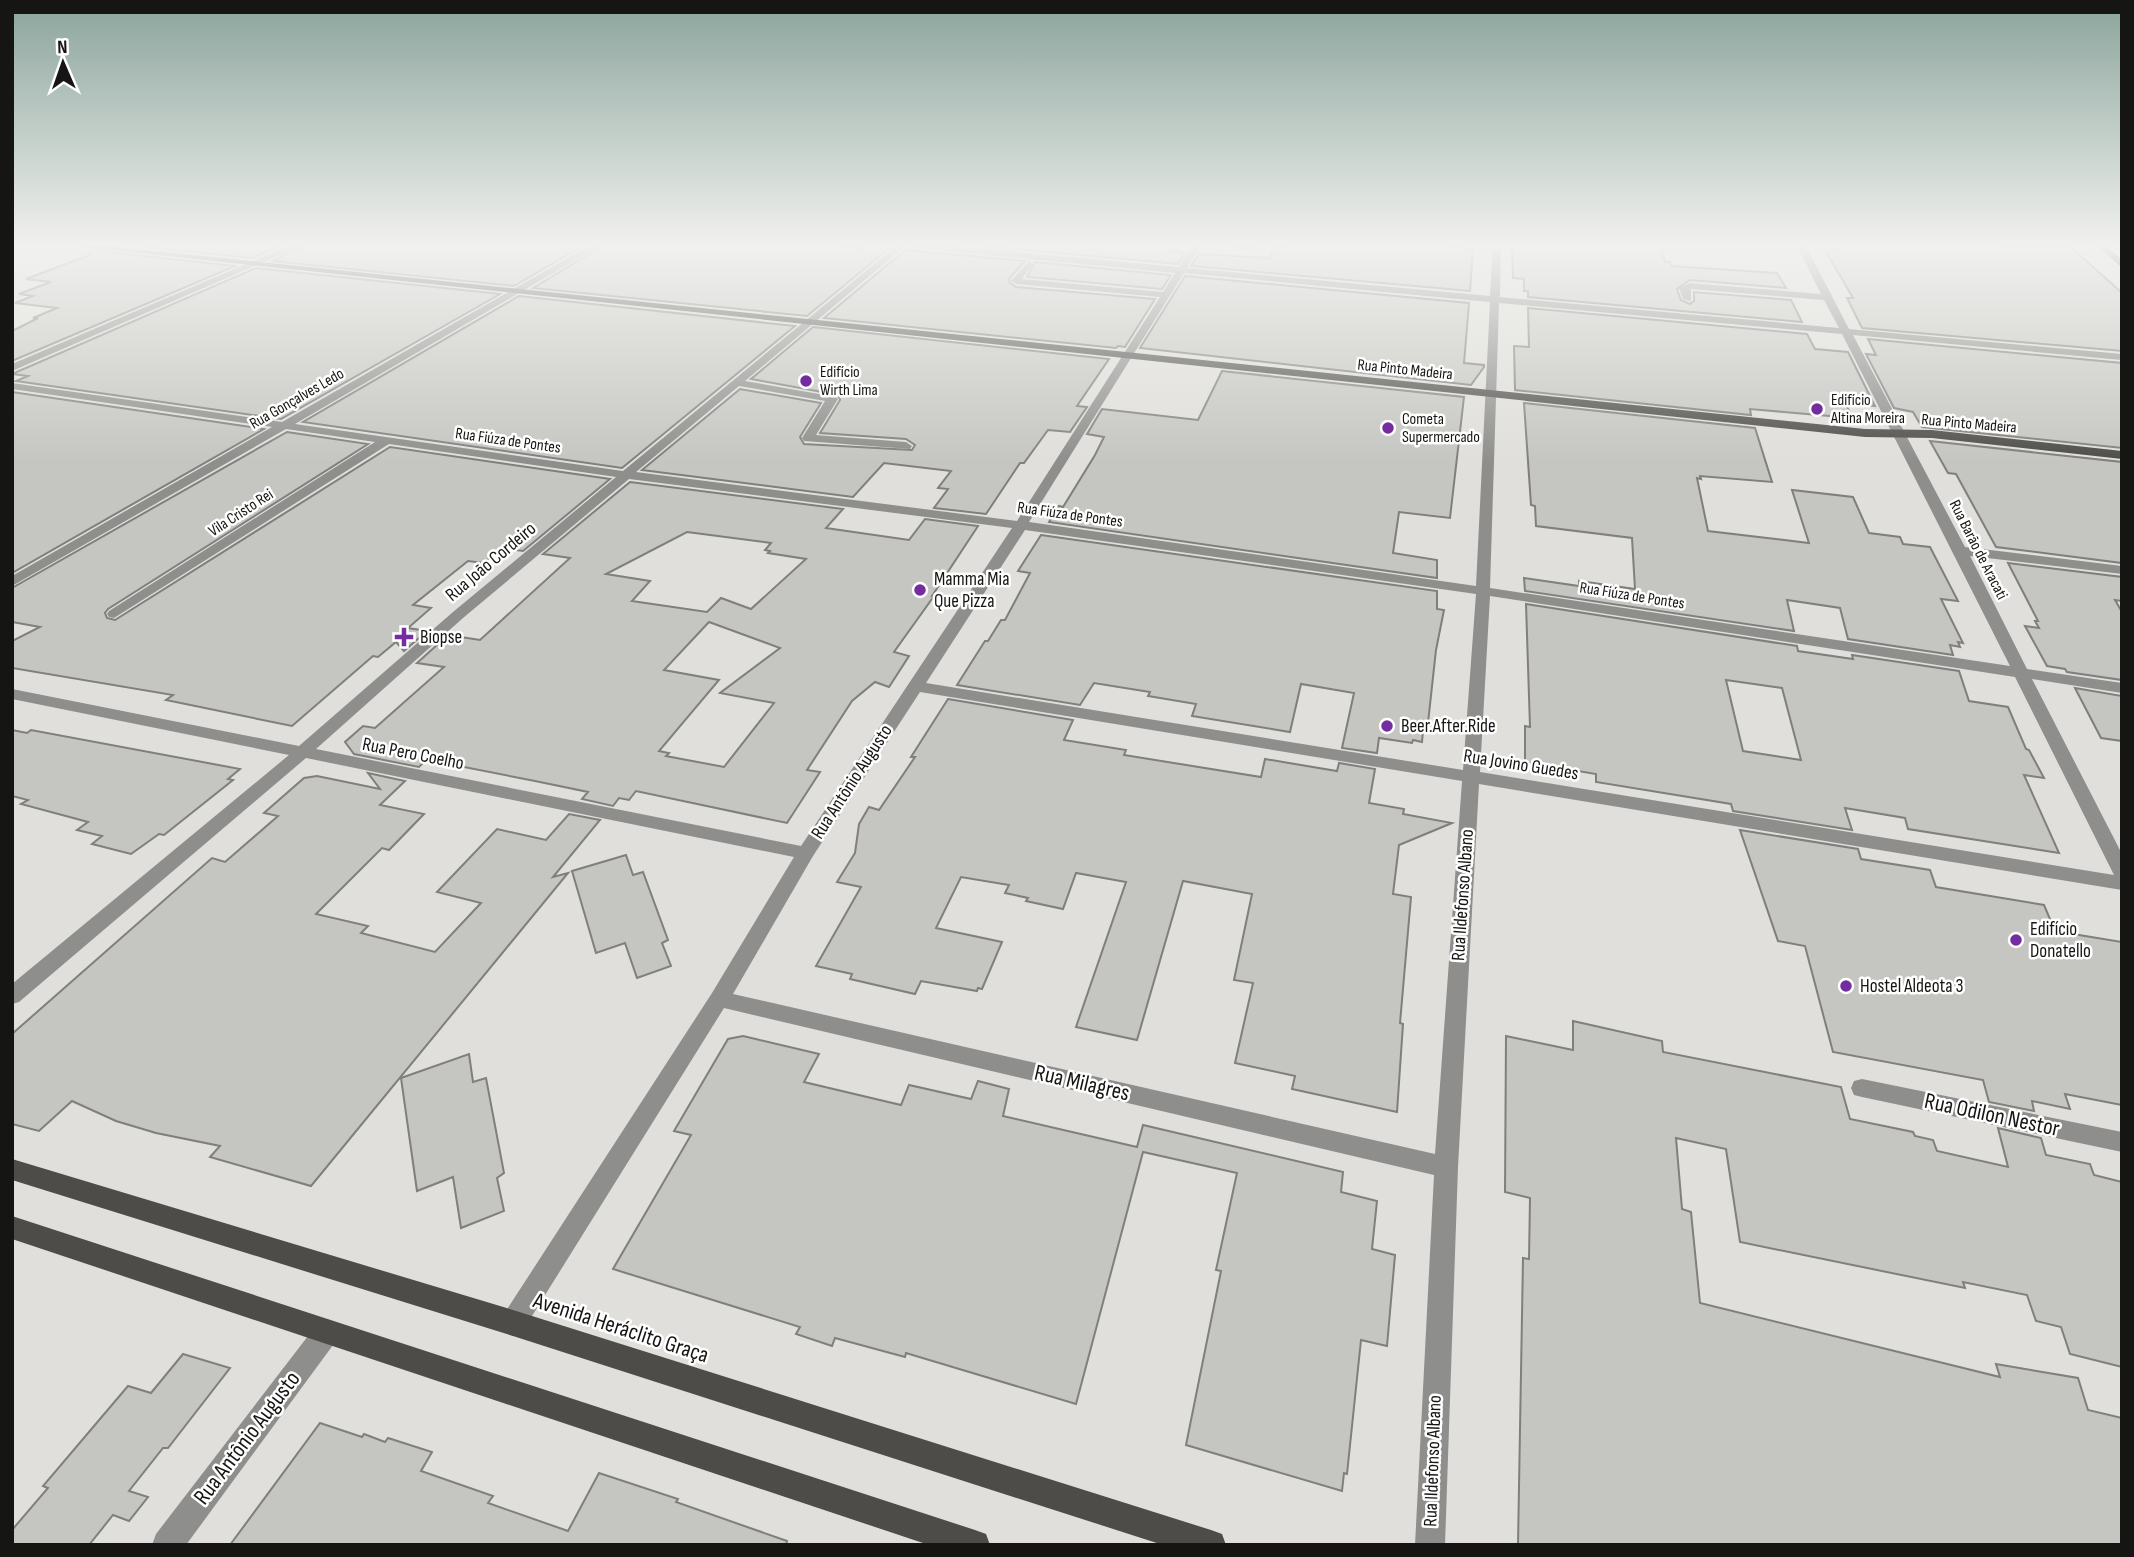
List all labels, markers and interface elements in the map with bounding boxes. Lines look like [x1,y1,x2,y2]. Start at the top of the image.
north arrow [28,28,98,98]
text: N [57,36,68,59]
street label: Rua Pinto Madeira [1356,356,1454,384]
place label: Edifício Wirth Lima [820,363,878,400]
street label: Rua Gonçalves Ledo [246,364,348,434]
marker: Edifício Wirth Lima [798,373,814,389]
place label: Edifício Altina Moreira [1830,391,1905,428]
marker: Edifício Altina Moreira [1809,401,1825,417]
place label: Cometa Supermercado [1402,410,1480,447]
street label: Rua Pinto Madeira [1921,410,2017,438]
marker: Cometa Supermercado [1380,420,1396,436]
street label: Rua Fiúza de Pontes [454,424,562,458]
street label: Vila Cristo Rei [205,485,277,541]
street label: Rua Barão de Aracati [1945,497,2011,603]
street label: Rua Fiúza de Pontes [1016,498,1124,532]
street label: Rua João Cordeiro [441,517,541,607]
place label: Mamma Mia Que Pizza [934,568,1009,613]
street label: Rua Fiúza de Pontes [1578,578,1686,614]
marker: Mamma Mia Que Pizza [912,582,928,598]
place label: Biopse [420,626,462,649]
marker: Biopse [394,627,414,647]
place label: Beer.After.Ride [1401,715,1496,738]
marker: Beer.After.Ride [1379,718,1395,734]
street label: Rua Antônio Augusto [806,720,898,844]
street label: Rua Pero Coelho [360,733,466,775]
street label: Rua Jovino Guedes [1462,745,1580,785]
street label: Rua Ildefonso Albano [1447,828,1479,962]
place label: Edifício Donatello [2030,918,2091,963]
marker: Edifício Donatello [2008,932,2024,948]
place label: Hostel Aldeota 3 [1860,975,1964,998]
marker: Hostel Aldeota 3 [1838,978,1854,994]
street label: Rua Milagres [1032,1058,1132,1108]
street label: Rua Odilon Nestor [1922,1087,2063,1143]
street label: Avenida Heráclito Graça [529,1286,712,1370]
street label: Rua Antônio Augusto [188,1366,306,1510]
street label: Rua Ildefonso Albano [1419,1395,1447,1527]

